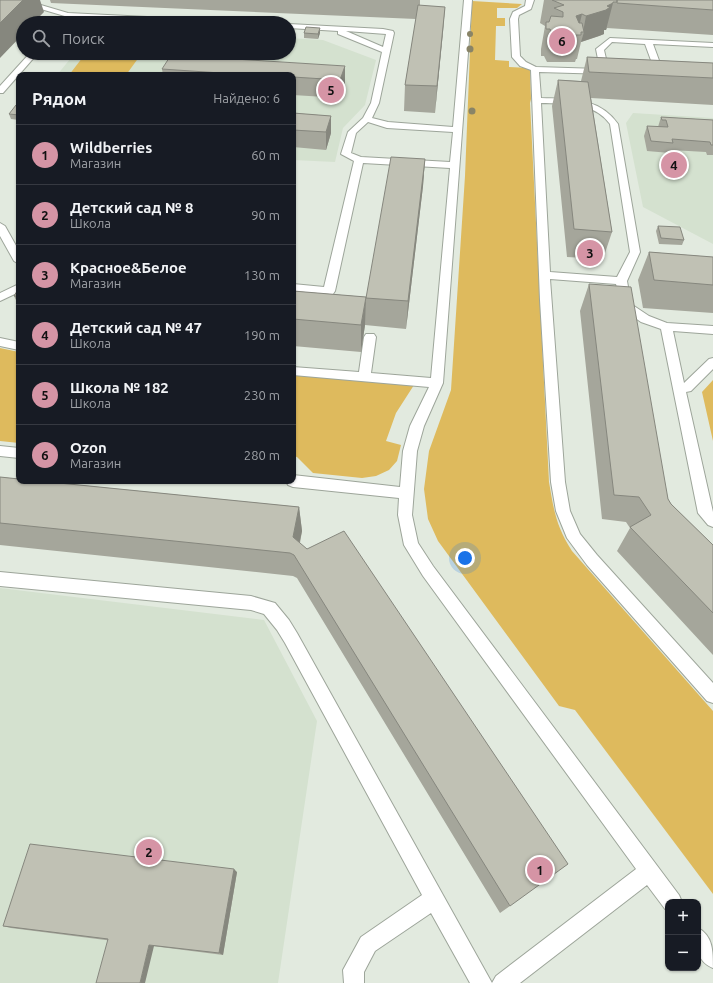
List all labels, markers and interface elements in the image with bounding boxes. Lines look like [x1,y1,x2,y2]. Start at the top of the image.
search box [16,16,296,60]
pin: 6 [549,26,575,56]
icon: search [30,27,52,49]
text: Поиск [62,30,105,47]
pin: 5 [318,75,344,105]
text: Рядом [32,89,87,108]
text: Найдено: 6 [213,91,280,105]
text: Wildberries [70,139,152,156]
text: 1 [41,148,49,162]
text: 60 m [251,148,280,162]
pin: 4 [661,150,687,180]
text: Магазин [70,156,121,170]
text: Детский сад № 8 [70,199,194,216]
text: 2 [41,208,49,222]
text: 90 m [251,208,280,222]
text: Школа [70,216,111,230]
pin: 3 [577,238,603,268]
text: Красное&Белое [70,259,187,276]
text: 3 [41,268,49,282]
text: 130 m [244,268,280,282]
text: Магазин [70,276,121,290]
text: Детский сад № 47 [70,319,202,336]
text: 4 [41,328,49,342]
text: 190 m [244,328,280,342]
text: Школа [70,336,111,350]
text: Школа № 182 [70,379,169,396]
text: 5 [41,388,49,402]
text: 230 m [244,388,280,402]
text: Школа [70,396,111,410]
text: Ozon [70,439,107,456]
text: 6 [41,448,49,462]
text: 280 m [244,448,280,462]
text: Магазин [70,456,121,470]
your location [455,548,475,568]
pin: 2 [136,837,162,867]
pin: 1 [527,855,553,885]
map controls [665,899,701,971]
button: + [665,899,701,935]
button: − [665,935,701,971]

